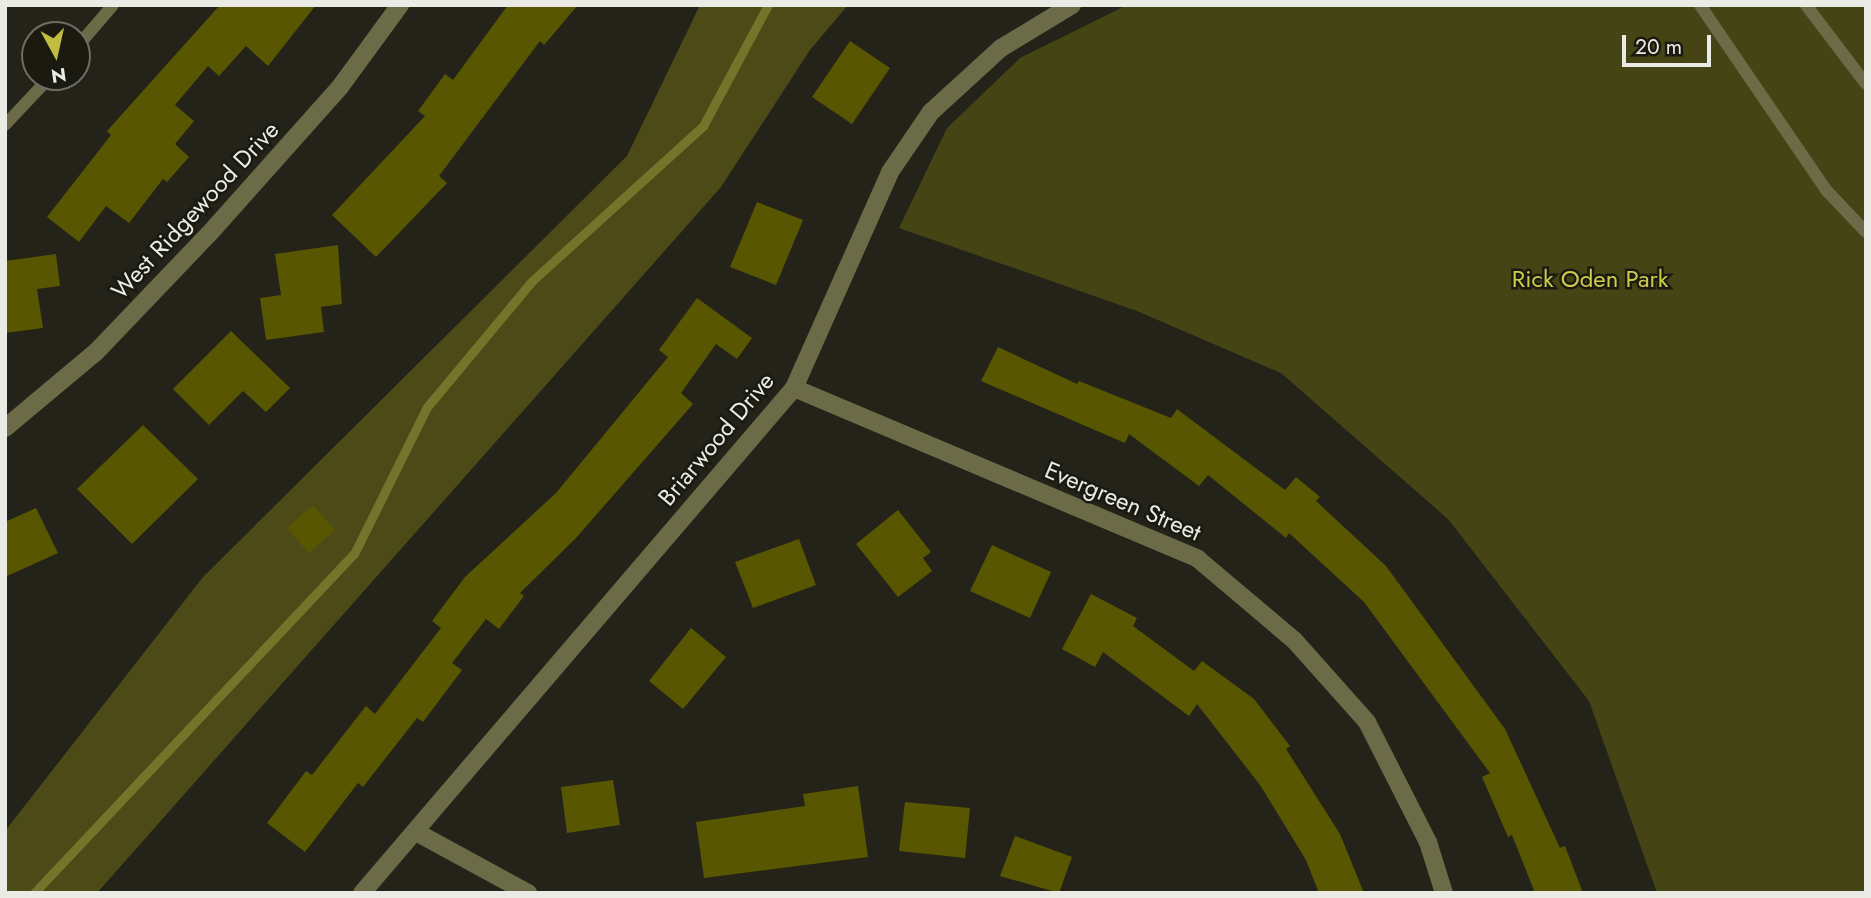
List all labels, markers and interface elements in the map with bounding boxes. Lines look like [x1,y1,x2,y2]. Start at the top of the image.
north arrow [21,21,91,91]
scale bar [1626,21,1715,65]
text: 20 m [1635,32,1682,62]
text: N [49,61,68,90]
street label: West Ridgewood Drive [105,115,285,305]
park label: Rick Oden Park [1512,265,1668,293]
street label: Briarwood Drive [652,367,780,511]
street label: Evergreen Street [1041,455,1205,547]

